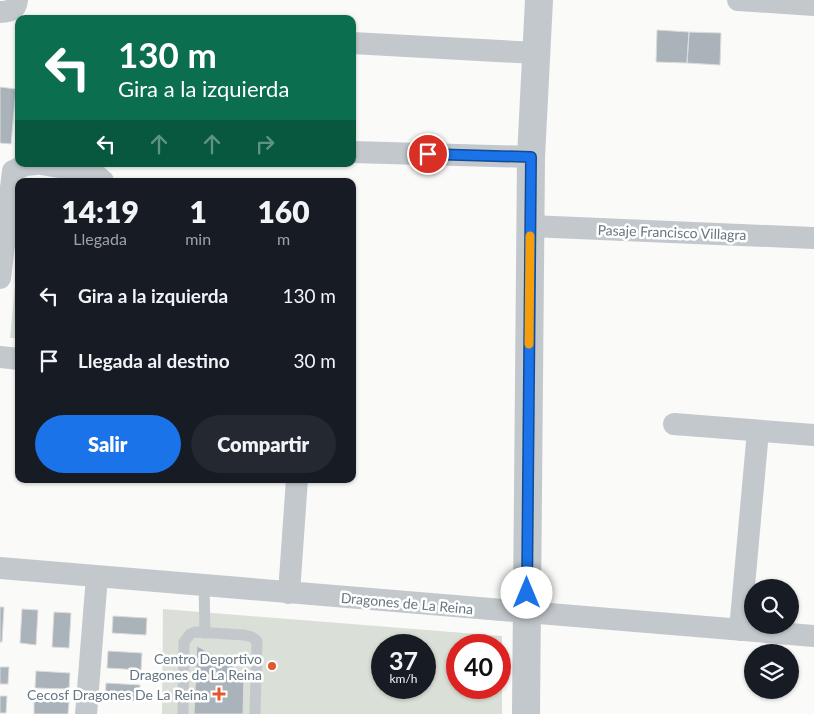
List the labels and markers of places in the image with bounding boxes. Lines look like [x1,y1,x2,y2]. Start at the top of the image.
pin [407,133,449,175]
place label: Centro Deportivo Dragones de La Reina [129,650,262,683]
marker: Centro Deportivo Dragones de La Reina [266,660,278,672]
place label: Cecosf Dragones De La Reina [27,686,208,703]
marker: Cecosf Dragones De La Reina [212,687,226,701]

